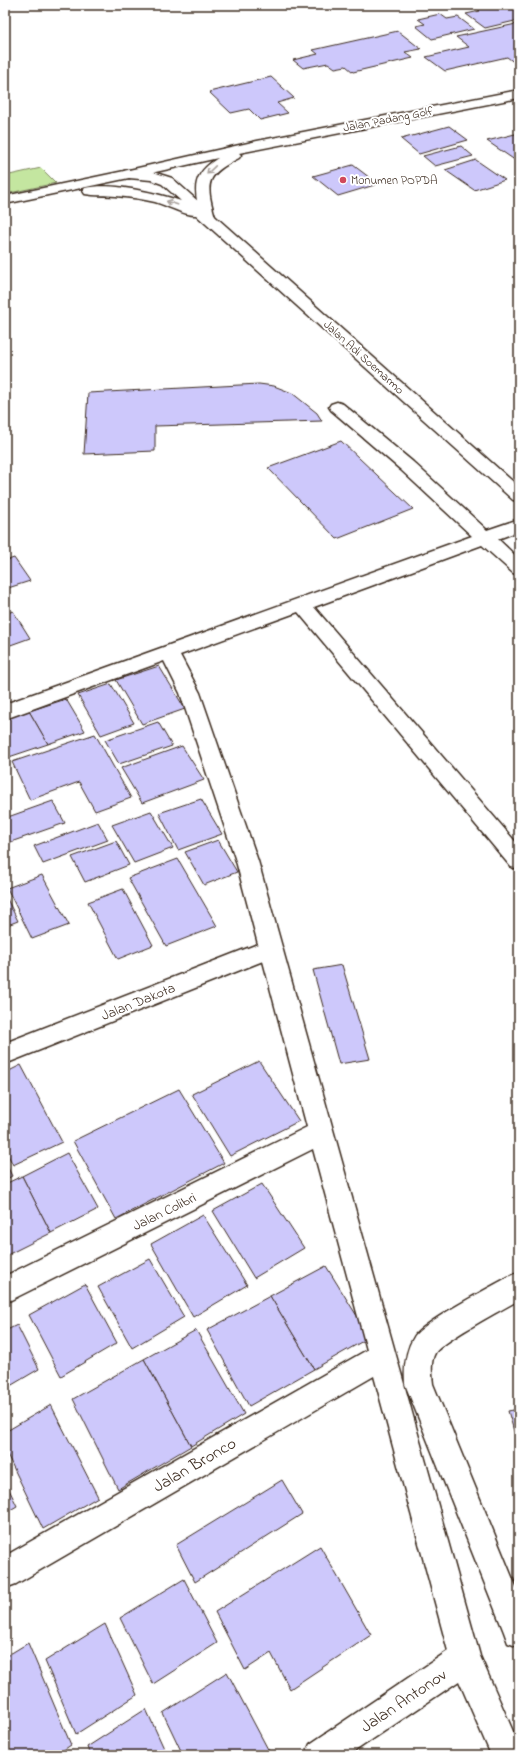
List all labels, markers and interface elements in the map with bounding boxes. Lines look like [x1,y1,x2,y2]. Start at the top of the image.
street label: Jalan Padang Golf [342,102,435,138]
one-way arrow [206,166,216,175]
place label: Monumen POPDA [351,172,437,190]
marker: Monumen POPDA [338,175,348,185]
one-way arrow [166,199,179,206]
street label: Jalan Adi Soemarmo [319,316,408,399]
street label: Jalan Dakota [98,978,179,1027]
street label: Jalan Colibri [129,1188,200,1237]
street label: Jalan Bronco [148,1431,241,1499]
street label: Jalan Antonov [356,1663,452,1739]

